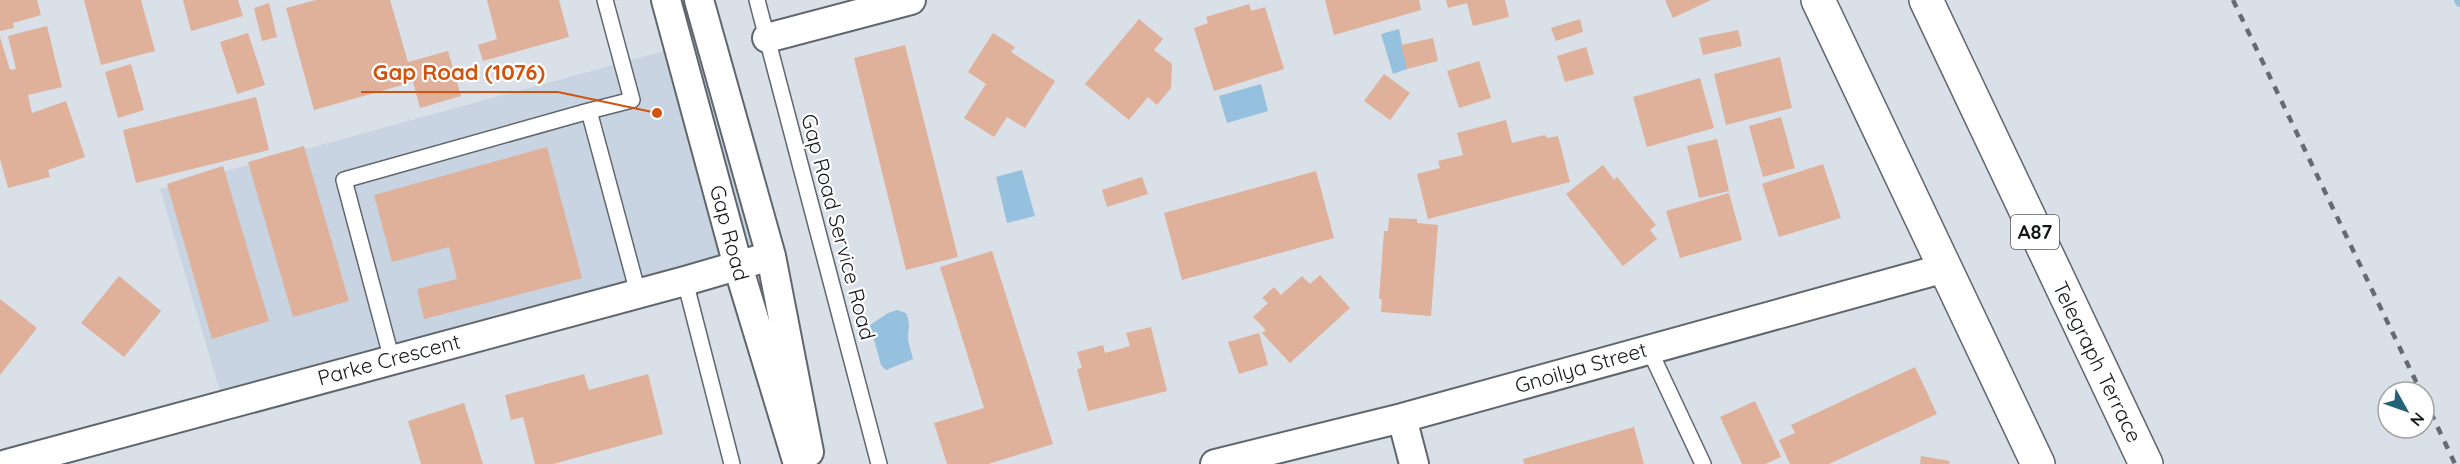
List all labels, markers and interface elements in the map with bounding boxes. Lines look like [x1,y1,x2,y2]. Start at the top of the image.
callout: Gap Road (1076) [361,52,558,92]
text: Gap Road (1076) [373,58,545,86]
street label: Gap Road Service Road [796,111,882,343]
street label: Gap Road [705,182,755,284]
road number: A87 [2011,215,2059,249]
street label: Telegraph Terrace [2048,277,2148,446]
street label: Parke Crescent [315,327,463,391]
street label: Gnoilya Street [1512,336,1650,398]
north arrow [2376,380,2436,440]
text: N [2406,409,2429,431]

